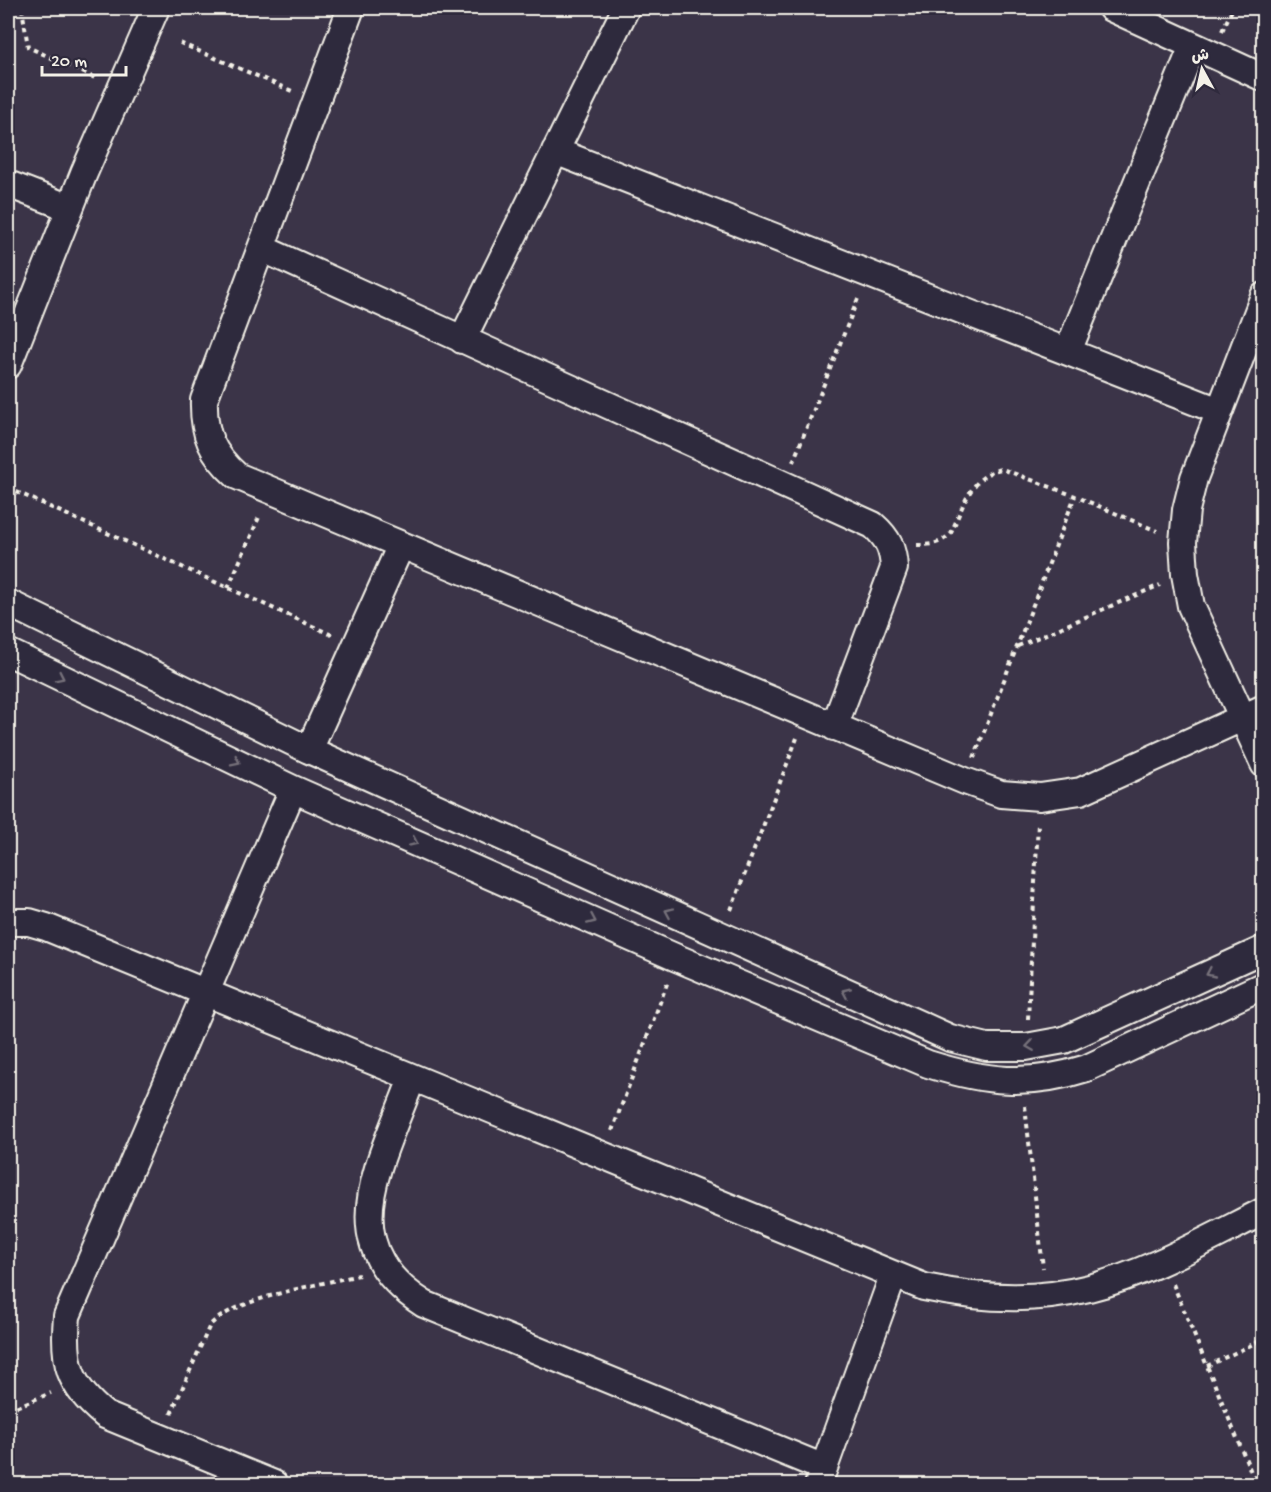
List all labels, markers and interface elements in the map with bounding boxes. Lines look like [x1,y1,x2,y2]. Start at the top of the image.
scale bar [42,39,126,77]
north arrow [1172,39,1232,99]
text: ش [1190,47,1210,68]
text: 20 m [51,52,87,73]
one-way arrow [54,669,65,681]
one-way arrow [230,754,241,766]
one-way arrow [407,834,418,846]
one-way arrow [664,907,675,919]
one-way arrow [586,913,597,925]
one-way arrow [1206,966,1217,978]
one-way arrow [842,987,853,999]
one-way arrow [1026,1039,1035,1051]

